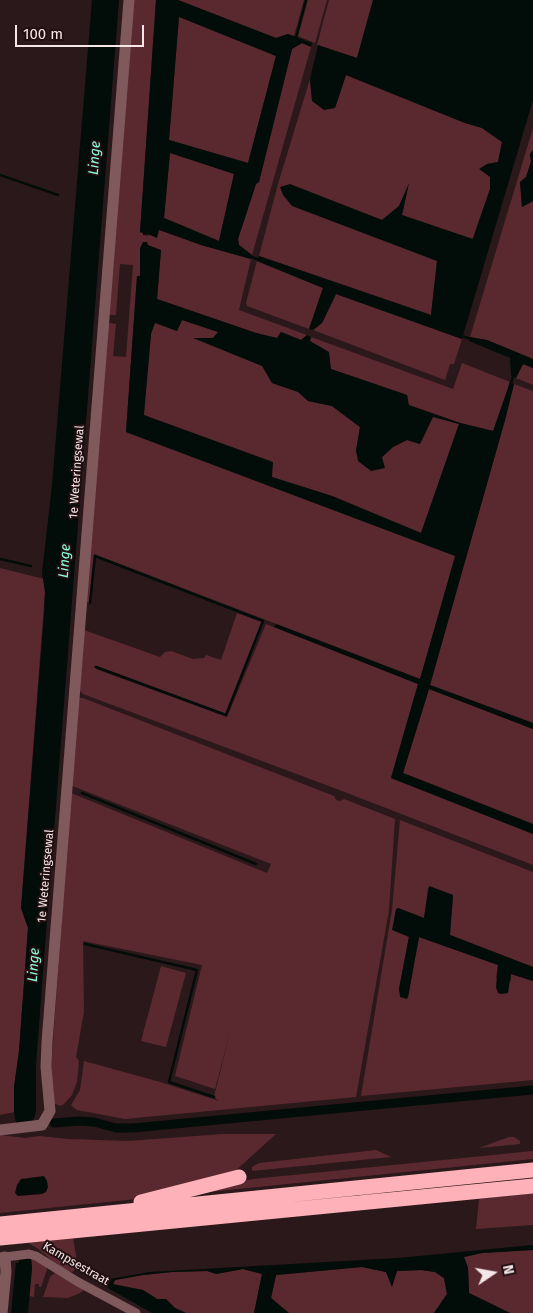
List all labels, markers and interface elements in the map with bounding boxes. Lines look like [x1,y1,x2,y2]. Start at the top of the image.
scale bar [18,15,146,47]
text: 100 m [23,25,63,43]
water label: Linge [85,140,105,176]
street label: 1e Weteringsewal [67,425,87,519]
water label: Linge [55,543,75,579]
street label: 1e Weteringsewal [35,829,57,923]
water label: Linge [24,947,44,983]
street label: Kampsestraat [40,1239,112,1289]
north arrow [468,1248,518,1298]
text: N [499,1263,517,1276]

